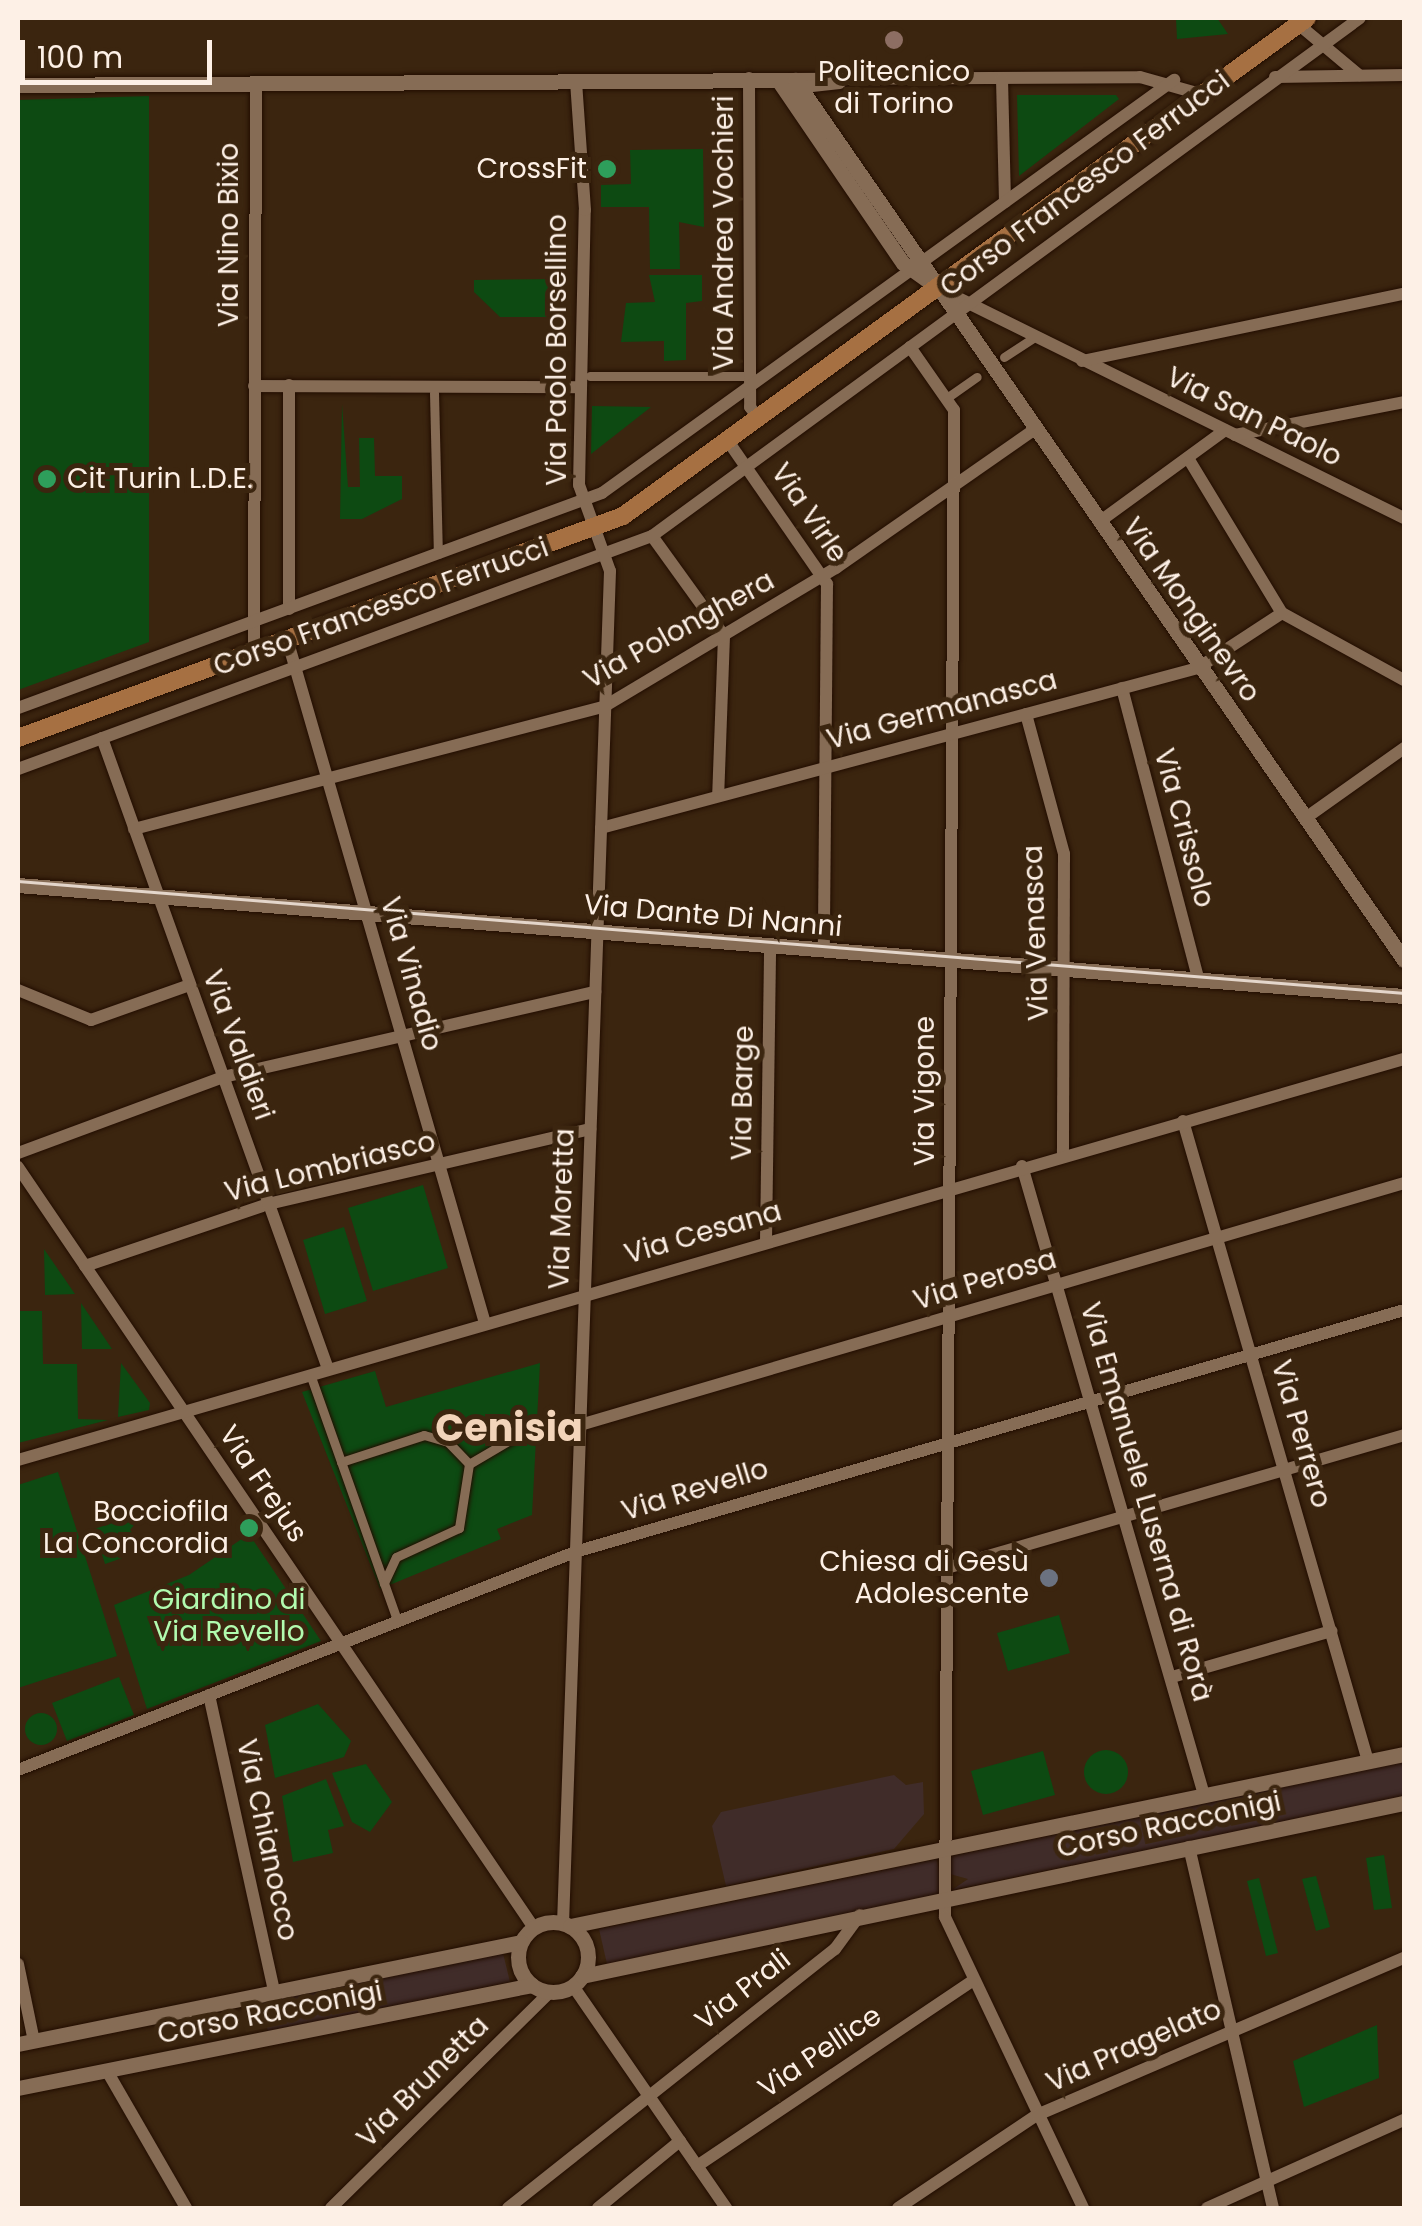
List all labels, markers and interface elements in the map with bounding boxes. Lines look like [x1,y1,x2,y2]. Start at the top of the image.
scale bar [25,20,218,82]
marker: Politecnico di Torino [883,29,905,51]
text: 100 m [37,36,123,79]
place label: Politecnico di Torino [818,55,970,121]
street label: Corso Francesco Ferrucci [934,64,1236,304]
street label: Via Andrea Vochieri [707,95,741,371]
street label: Via Nino Bixio [212,143,246,327]
place label: CrossFit [477,152,587,186]
marker: CrossFit [596,158,618,180]
street label: Via Paolo Borsellino [540,214,574,486]
street label: Via San Paolo [1161,360,1347,474]
street label: Via Virle [764,457,854,569]
place label: Cit Turin L.D.E. [67,462,253,496]
marker: Cit Turin L.D.E. [36,468,58,490]
street label: Via Monginevro [1115,511,1267,709]
street label: Corso Francesco Ferrucci [209,531,553,683]
street label: Via Polonghera [578,564,780,696]
street label: Via Germanasca [823,663,1061,757]
street label: Via Crissolo [1147,745,1221,911]
street label: Via Venasca [1016,845,1056,1021]
street label: Via Dante Di Nanni [582,888,844,944]
street label: Via Vinadio [373,893,449,1055]
street label: Via Valdieri [195,965,281,1125]
street label: Via Vigone [908,1016,942,1166]
street label: Via Barge [725,1025,761,1161]
street label: Via Lombriasco [221,1125,439,1209]
street label: Via Moretta [542,1128,582,1290]
street label: Via Cesana [621,1195,785,1271]
street label: Via Perosa [909,1242,1061,1318]
street label: Via Emanuele Luserna di Rorà [1073,1299,1219,1705]
street label: Via Perrero [1264,1356,1338,1512]
district label: Cenisia [435,1405,583,1451]
street label: Via Frejus [212,1419,314,1549]
street label: Via Revello [618,1452,772,1528]
place label: Bocciofila La Concordia [43,1495,229,1561]
marker: Bocciofila La Concordia [238,1517,260,1539]
place label: Chiesa di Gesù Adolescente [819,1545,1029,1611]
marker: Chiesa di Gesù Adolescente [1038,1567,1060,1589]
park label: Giardino di Via Revello [153,1583,305,1649]
street label: Via Chianocco [229,1736,305,1944]
street label: Corso Racconigi [1054,1785,1284,1865]
street label: Via Prali [689,1942,797,2038]
street label: Corso Racconigi [155,1975,385,2051]
street label: Via Pragelato [1041,1992,1227,2100]
street label: Via Pellice [752,1999,888,2105]
street label: Via Brunetta [350,2009,496,2155]

